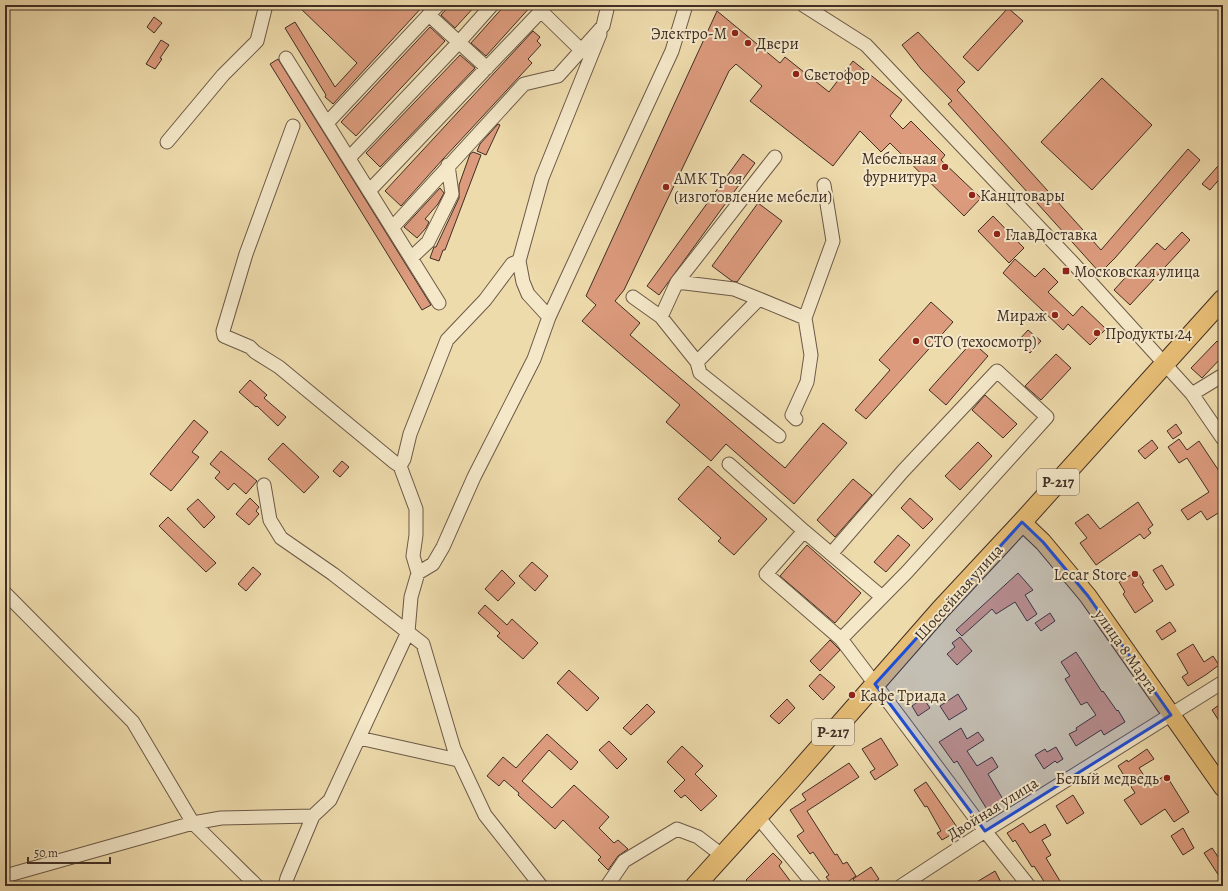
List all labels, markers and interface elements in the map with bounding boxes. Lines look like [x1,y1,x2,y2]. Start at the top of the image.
place label: Электро-М [651,23,727,45]
marker: Электро-М [730,28,740,38]
place label: Двери [756,33,799,55]
marker: Двери [743,38,753,48]
place label: Светофор [804,64,870,86]
marker: Светофор [791,69,801,79]
place label: Мебельная фурнитура [861,148,938,188]
marker: Мебельная фурнитура [940,162,950,172]
place label: АМК Троя (изготовление мебели) [673,168,832,208]
marker: АМК Троя (изготовление мебели) [661,182,671,192]
place label: Канцтовары [980,185,1065,207]
marker: Канцтовары [967,190,977,200]
place label: ГлавДоставка [1005,224,1098,246]
marker: ГлавДоставка [992,229,1002,239]
place label: Московская улица [1074,261,1201,283]
marker: Московская улица [1061,266,1071,276]
place label: Мираж [996,305,1047,327]
marker: Мираж [1050,310,1060,320]
place label: Продукты 24 [1105,323,1192,345]
marker: Продукты 24 [1092,328,1102,338]
place label: СТО (техосмотр) [924,331,1037,353]
marker: СТО (техосмотр) [911,336,921,346]
road number: Р-217 [1037,469,1079,495]
street label: Шоссейная улица [909,539,1009,646]
place label: Lecar Store [1053,564,1127,586]
marker: Lecar Store [1130,569,1140,579]
street label: улица 8 Марта [1088,604,1164,699]
place label: Кафе Триада [860,685,947,707]
marker: Кафе Триада [847,690,857,700]
road number: Р-217 [812,719,854,745]
place label: Белый медведь [1055,768,1159,790]
street label: Двойная улица [943,772,1043,846]
marker: Белый медведь [1162,773,1172,783]
scale bar [28,839,110,865]
text: 50 m [34,845,58,861]

